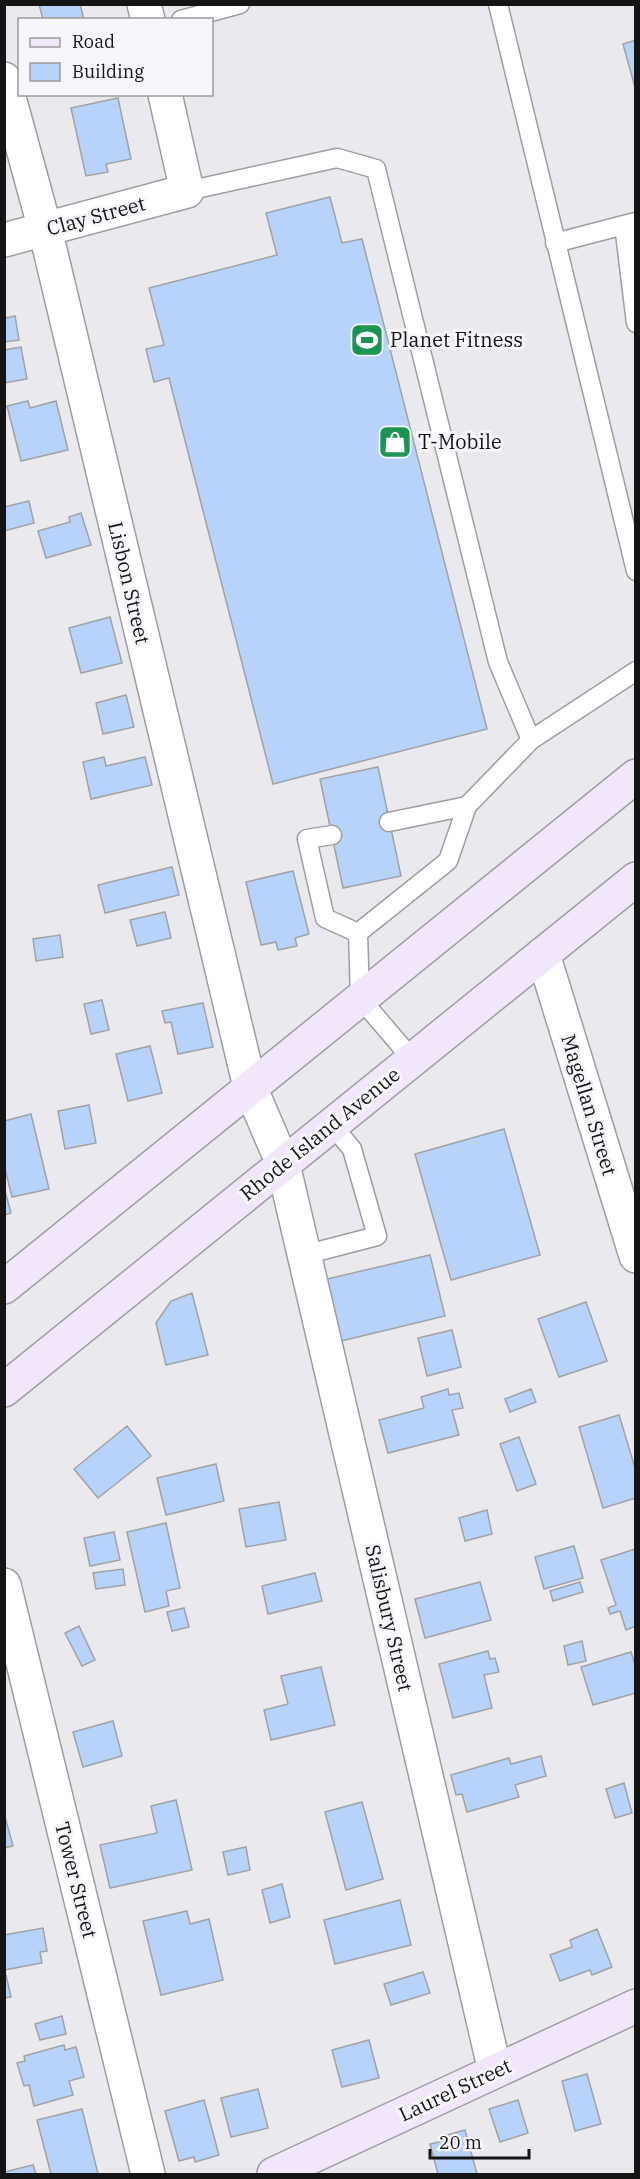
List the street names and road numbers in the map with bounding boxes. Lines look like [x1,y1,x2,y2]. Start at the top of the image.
street label: Clay Street [43,189,148,242]
street label: Lisbon Street [102,519,157,647]
street label: Magellan Street [555,1031,624,1179]
street label: Rhode Island Avenue [234,1061,405,1207]
street label: Salisbury Street [359,1542,420,1694]
street label: Tower Street [49,1819,104,1941]
street label: Laurel Street [394,2052,516,2127]

